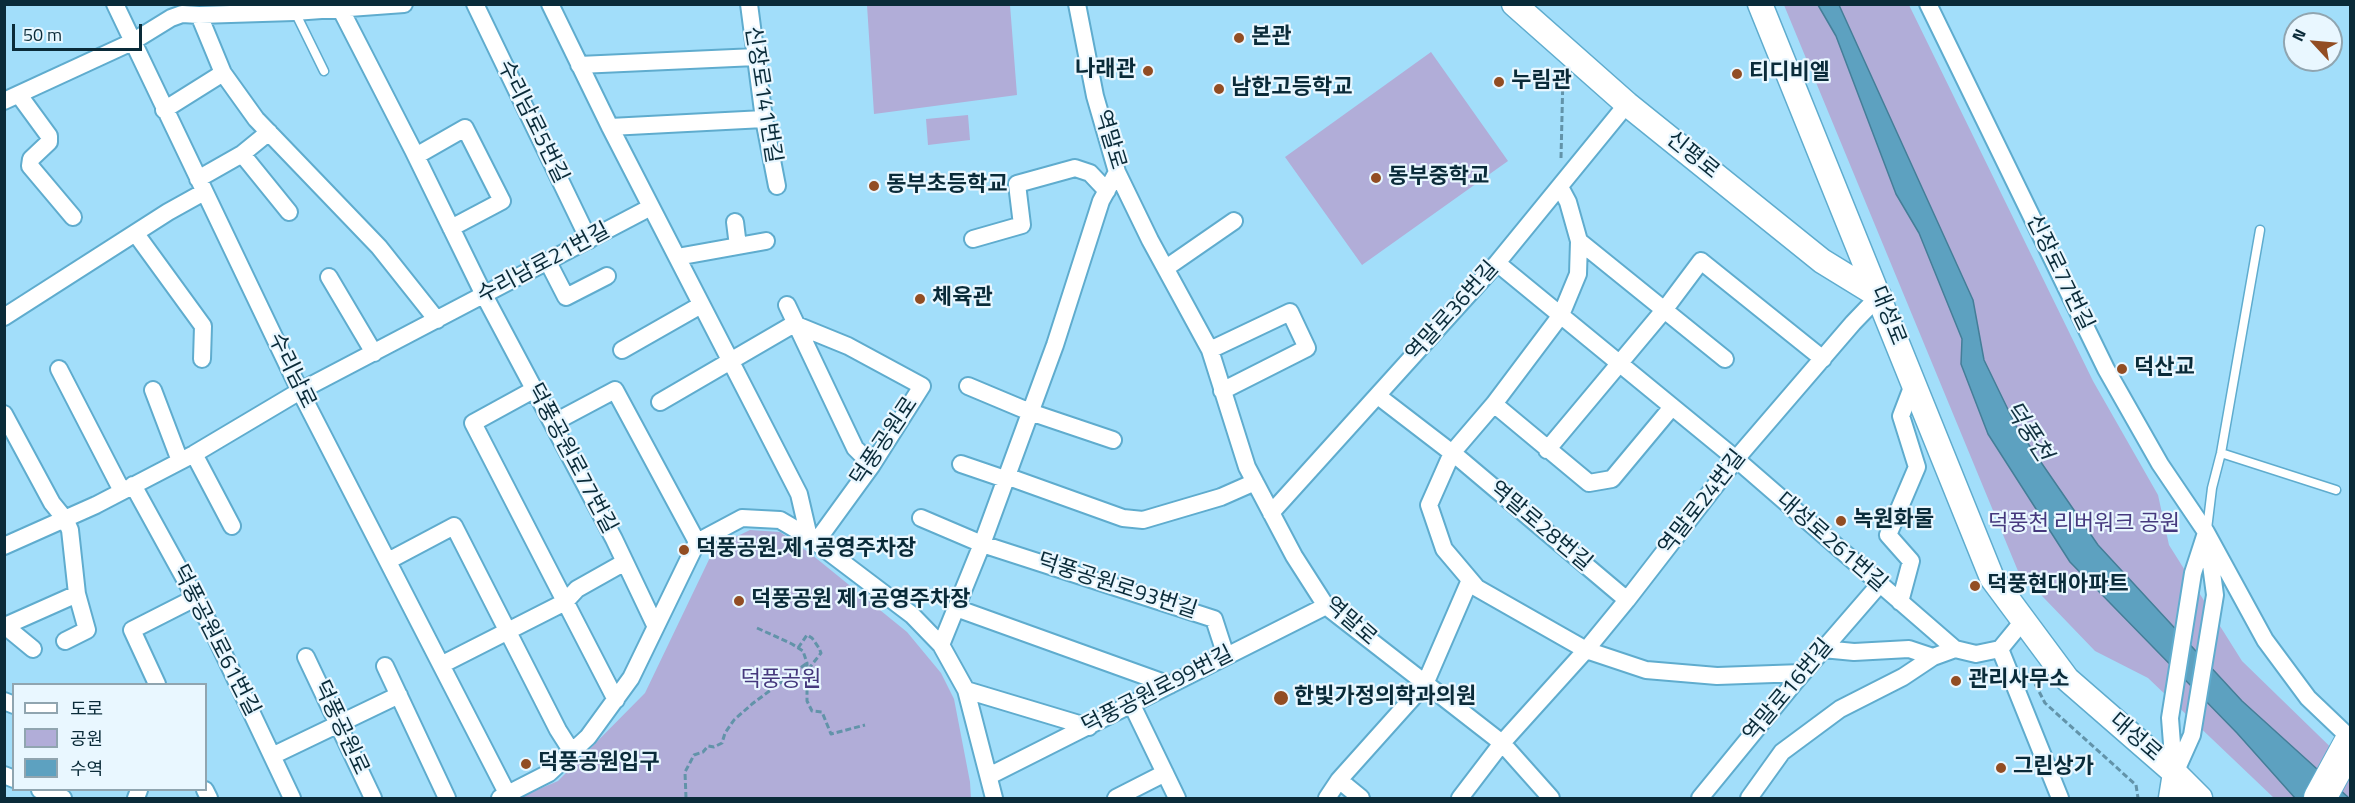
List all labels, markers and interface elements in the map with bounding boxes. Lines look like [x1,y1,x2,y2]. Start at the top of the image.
scale bar [15,12,146,50]
north arrow [2283,12,2343,72]
text: 50 m [23,21,62,48]
street label: 신장로141번길 [738,25,786,165]
place label: 본관 [1251,25,1291,51]
text: N [2285,25,2312,45]
marker: 본관 [1232,31,1246,45]
street label: 수리남로5번길 [491,56,573,188]
place label: 나래관 [1075,58,1136,84]
place label: 티디비엘 [1749,61,1830,87]
marker: 나래관 [1141,64,1155,78]
marker: 티디비엘 [1730,67,1744,81]
place label: 누림관 [1511,69,1572,95]
marker: 누림관 [1492,75,1506,89]
place label: 남한고등학교 [1231,76,1352,102]
marker: 남한고등학교 [1212,82,1226,96]
street label: 역말로 [1088,107,1130,173]
street label: 신평로 [1660,127,1724,185]
place label: 동부중학교 [1388,165,1489,191]
marker: 동부중학교 [1369,171,1383,185]
place label: 동부초등학교 [886,173,1007,199]
marker: 동부초등학교 [867,179,881,193]
street label: 신장로77번길 [2020,211,2098,335]
street label: 수리남로21번길 [473,218,615,310]
street label: 역말로36번길 [1401,256,1505,368]
street label: 대성로 [1863,283,1911,349]
place label: 체육관 [932,286,993,312]
marker: 체육관 [913,292,927,306]
street label: 수리남로 [261,329,321,413]
place label: 덕산교 [2134,356,2195,382]
marker: 덕산교 [2115,362,2129,376]
street label: 덕풍공원로77번길 [520,379,622,539]
street label: 덕풍공원로 [846,393,924,491]
water label: 덕풍천 [1997,396,2057,468]
street label: 역말로24번길 [1654,445,1752,561]
street label: 역말로28번길 [1483,476,1597,578]
street label: 대성로261번길 [1770,488,1892,598]
place label: 녹원화물 [1853,508,1934,534]
park label: 덕풍천 리버워크 공원 [1988,512,2180,538]
marker: 녹원화물 [1834,514,1848,528]
place label: 덕풍공원.제1공영주차장 [696,537,916,563]
marker: 덕풍공원.제1공영주차장 [677,543,691,557]
street label: 덕풍공원로93번길 [1034,549,1200,625]
street label: 덕풍공원로61번길 [165,561,265,721]
place label: 덕풍현대아파트 [1987,573,2129,599]
marker: 덕풍현대아파트 [1968,579,1982,593]
place label: 덕풍공원 제1공영주차장 [751,588,971,614]
street label: 역말로 [1318,592,1382,652]
marker: 덕풍공원 제1공영주차장 [732,594,746,608]
street label: 역말로16번길 [1738,634,1840,748]
street label: 덕풍공원로99번길 [1078,641,1238,741]
park label: 덕풍공원 [741,668,821,694]
place label: 관리사무소 [1968,668,2069,694]
marker: 관리사무소 [1949,674,1963,688]
street label: 덕풍공원로 [307,677,373,779]
legend [12,683,207,791]
place label: 한빛가정의학과의원 [1294,685,1476,711]
marker: 한빛가정의학과의원 [1272,689,1290,707]
text: 도로 [70,695,103,722]
street label: 대성로 [2103,708,2167,768]
text: 공원 [70,725,103,752]
place label: 덕풍공원입구 [538,751,659,777]
text: 수역 [70,755,103,782]
place label: 그린상가 [2013,755,2094,781]
marker: 덕풍공원입구 [519,757,533,771]
marker: 그린상가 [1994,761,2008,775]

